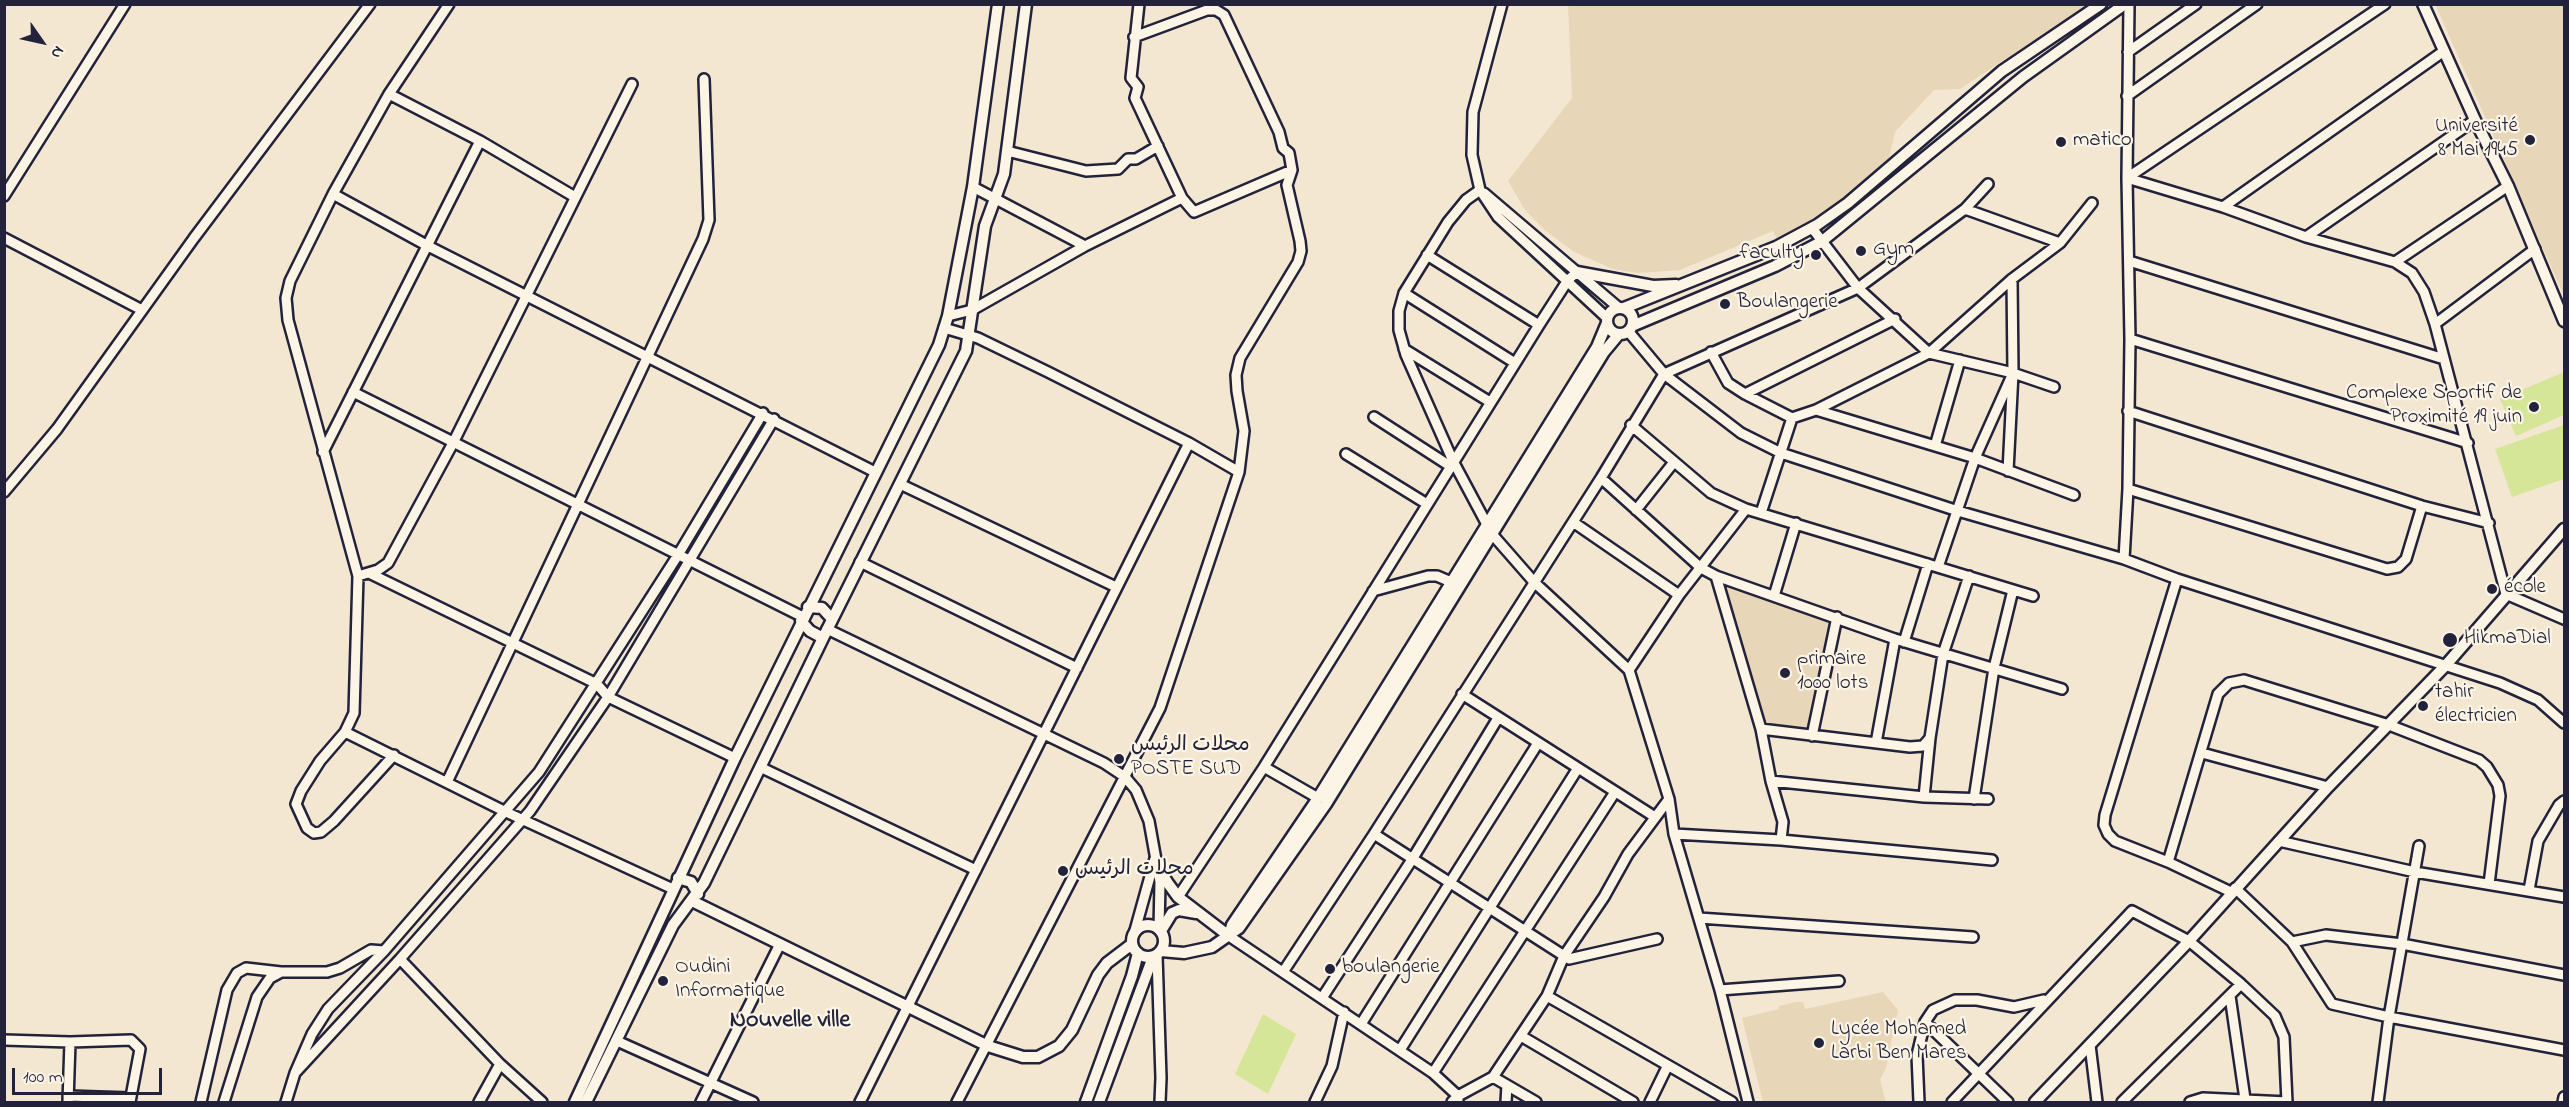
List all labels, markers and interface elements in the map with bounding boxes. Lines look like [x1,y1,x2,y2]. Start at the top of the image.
north arrow [12,12,72,72]
text: N [44,41,70,63]
place label: Université 8 Mai 1945 [2435,115,2518,165]
place label: matico [2073,129,2132,155]
marker: Université 8 Mai 1945 [2523,133,2537,147]
marker: matico [2054,135,2068,149]
place label: Gym [1873,238,1914,264]
place label: faculty [1739,242,1804,268]
marker: Gym [1854,244,1868,258]
marker: faculty [1809,248,1823,262]
place label: Boulangerie [1737,291,1838,317]
marker: Boulangerie [1718,297,1732,311]
place label: Complexe Sportif de Proximité 19 juin [2346,382,2522,432]
marker: Complexe Sportif de Proximité 19 juin [2527,400,2541,414]
place label: école [2504,576,2546,602]
marker: école [2485,582,2499,596]
place label: HikmaDial [2464,627,2551,653]
marker: HikmaDial [2441,631,2459,649]
place label: primaire 1000 lots [1797,648,1868,698]
marker: primaire 1000 lots [1778,666,1792,680]
place label: tahir électricien [2435,681,2517,731]
marker: tahir électricien [2416,699,2430,713]
place label: محلات الرئيس POSTE SUD [1131,734,1250,784]
marker: محلات الرئيس POSTE SUD [1112,752,1126,766]
place label: محلات الرئيس [1075,858,1194,884]
marker: محلات الرئيس [1056,864,1070,878]
place label: Oudini Informatique [675,956,785,1006]
place label: boulangerie [1342,956,1440,982]
marker: boulangerie [1323,962,1337,976]
marker: Oudini Informatique [656,974,670,988]
district label: Nouvelle ville [730,1008,850,1036]
place label: Lycée Mohamed Larbi Ben Mares [1831,1018,1967,1068]
marker: Lycée Mohamed Larbi Ben Mares [1812,1036,1826,1050]
scale bar [15,1056,165,1094]
text: 100 m [23,1065,63,1091]

